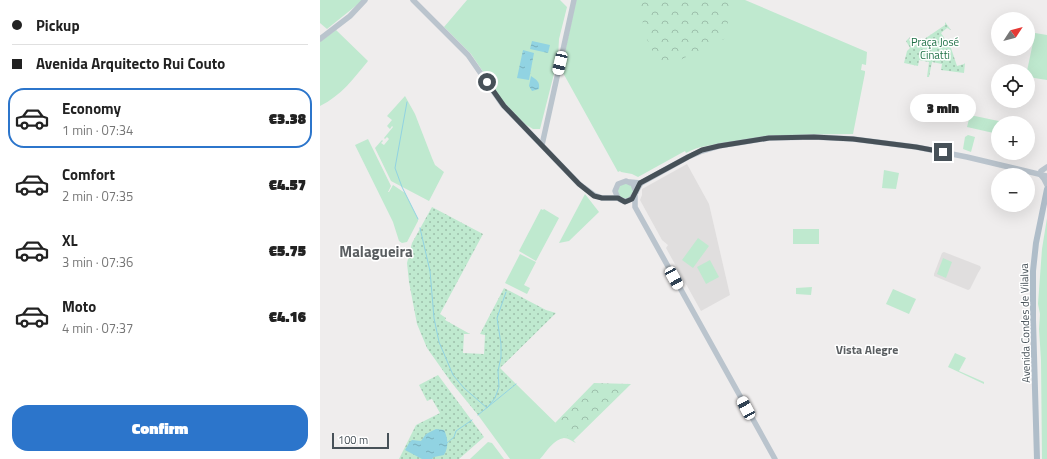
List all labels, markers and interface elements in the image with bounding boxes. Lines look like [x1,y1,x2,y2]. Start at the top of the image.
north arrow [991,12,1035,56]
map controls [991,12,1035,212]
text: Pickup [36,14,80,37]
park label: Praça José Cinatti [911,34,960,63]
car [551,50,569,76]
text: Avenida Arquitecto Rui Couto [36,52,225,75]
button: locate [991,64,1035,108]
route start [478,73,496,91]
callout: 3 min [910,94,976,122]
text: Economy [62,97,121,120]
text: 3 min [927,98,959,118]
icon: car [14,100,50,136]
text: €3.38 [269,107,306,130]
button: + [991,116,1035,160]
text: 1 min · 07:34 [62,120,133,140]
route end [934,143,952,161]
text: Comfort [62,163,115,186]
icon: car [14,166,50,202]
button: − [991,168,1035,212]
text: €4.57 [269,173,306,196]
text: 2 min · 07:35 [62,186,133,206]
text: XL [62,229,78,252]
icon: car [14,232,50,268]
text: €5.75 [269,239,306,262]
district label: Malagueira [339,240,413,263]
text: 3 min · 07:36 [62,252,133,272]
street label: Avenida Condes de Vilalva [1016,263,1034,383]
car [663,265,685,291]
text: Moto [62,295,96,318]
icon: car [14,298,50,334]
text: €4.16 [269,305,306,328]
text: 4 min · 07:37 [62,318,133,338]
district label: Vista Alegre [836,340,898,359]
car [735,395,757,421]
button: Confirm [12,405,308,451]
scale bar [332,431,389,450]
text: 100 m [338,432,368,448]

